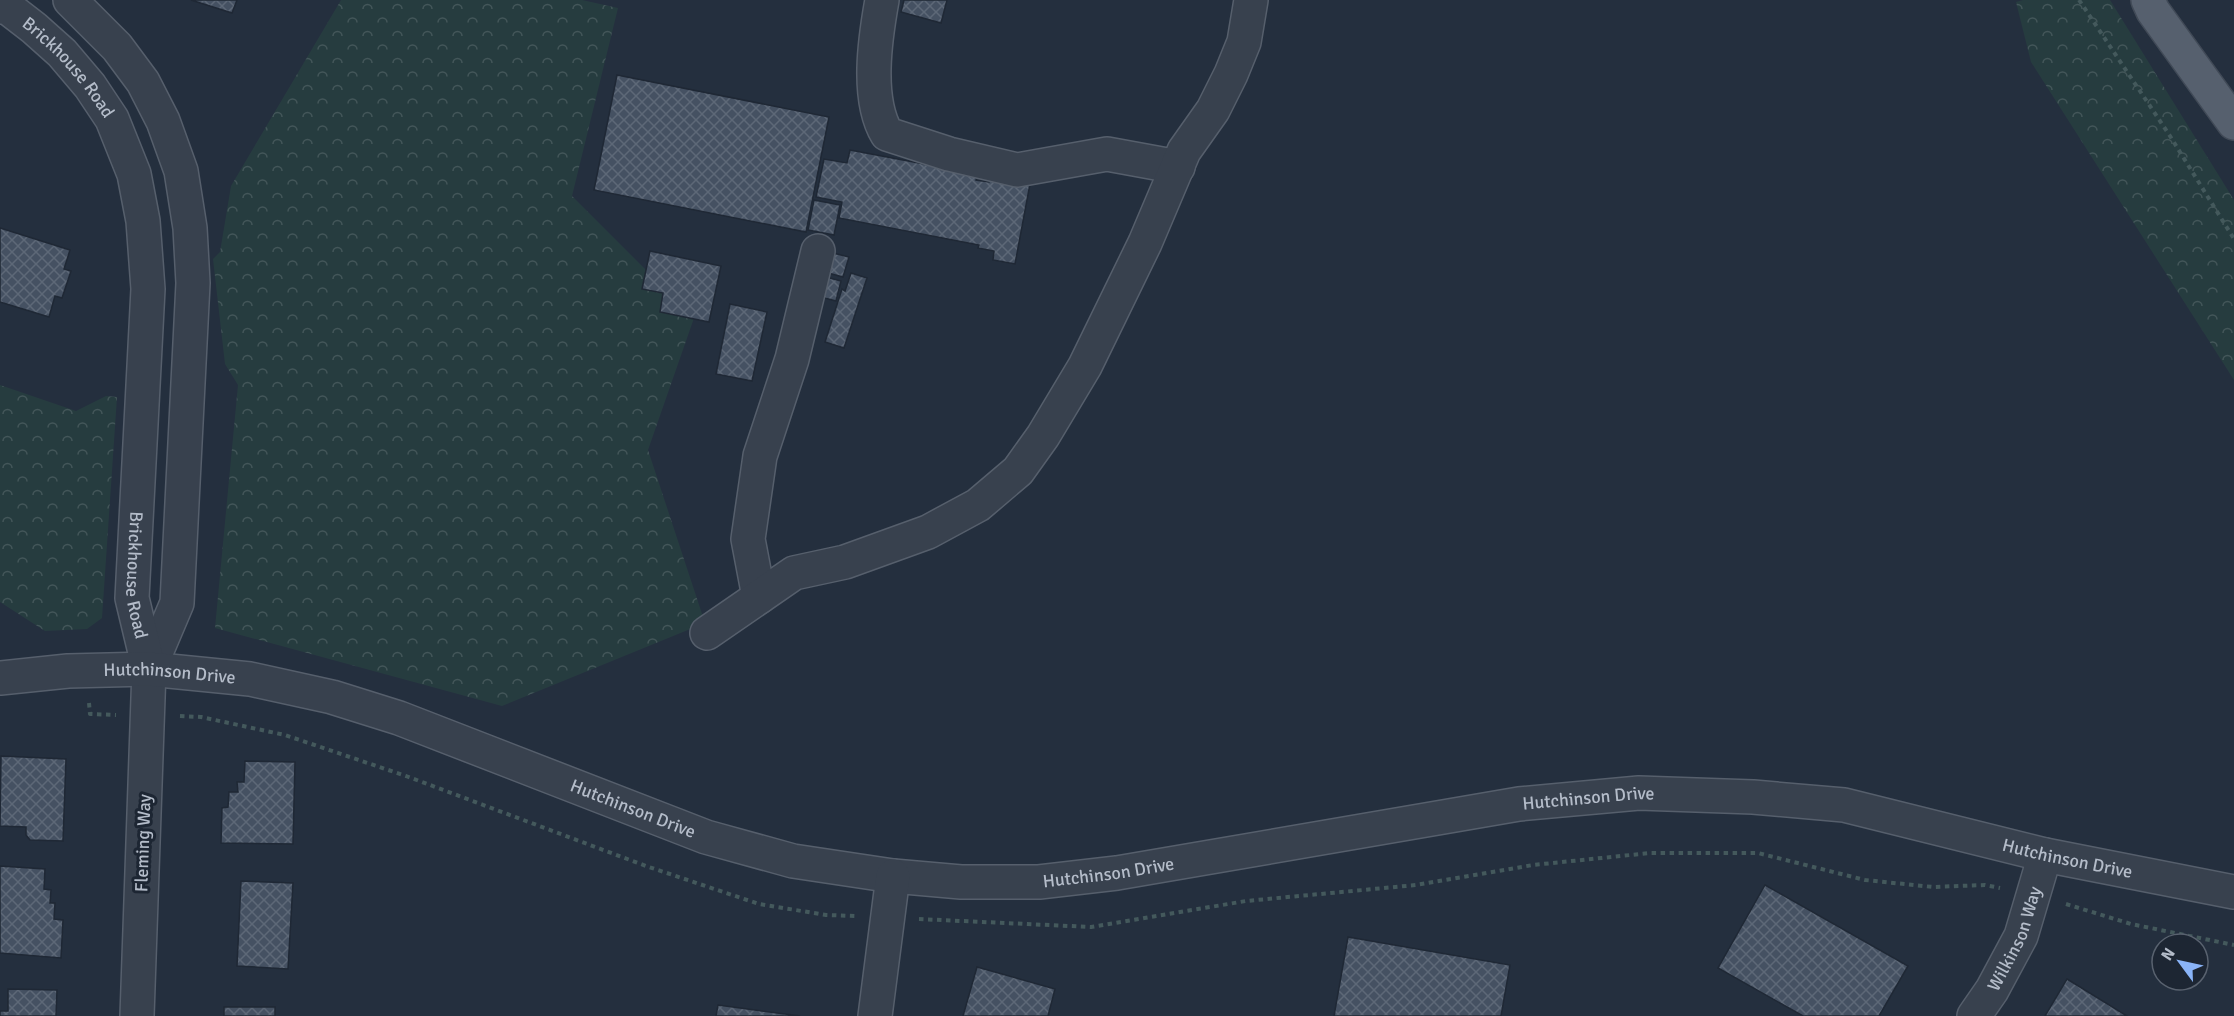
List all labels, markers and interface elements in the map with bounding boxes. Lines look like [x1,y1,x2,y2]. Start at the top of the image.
street label: Brickhouse Road [18,12,119,122]
street label: Brickhouse Road [121,511,152,641]
street label: Hutchinson Drive [103,658,237,689]
street label: Hutchinson Drive [567,774,699,843]
street label: Hutchinson Drive [1521,782,1655,815]
street label: Fleming Way [130,793,156,892]
street label: Hutchinson Drive [2000,834,2134,883]
street label: Hutchinson Drive [1042,852,1176,892]
street label: Wilkinson Way [1982,883,2046,995]
north arrow [2150,932,2210,992]
text: N [2157,944,2180,964]

